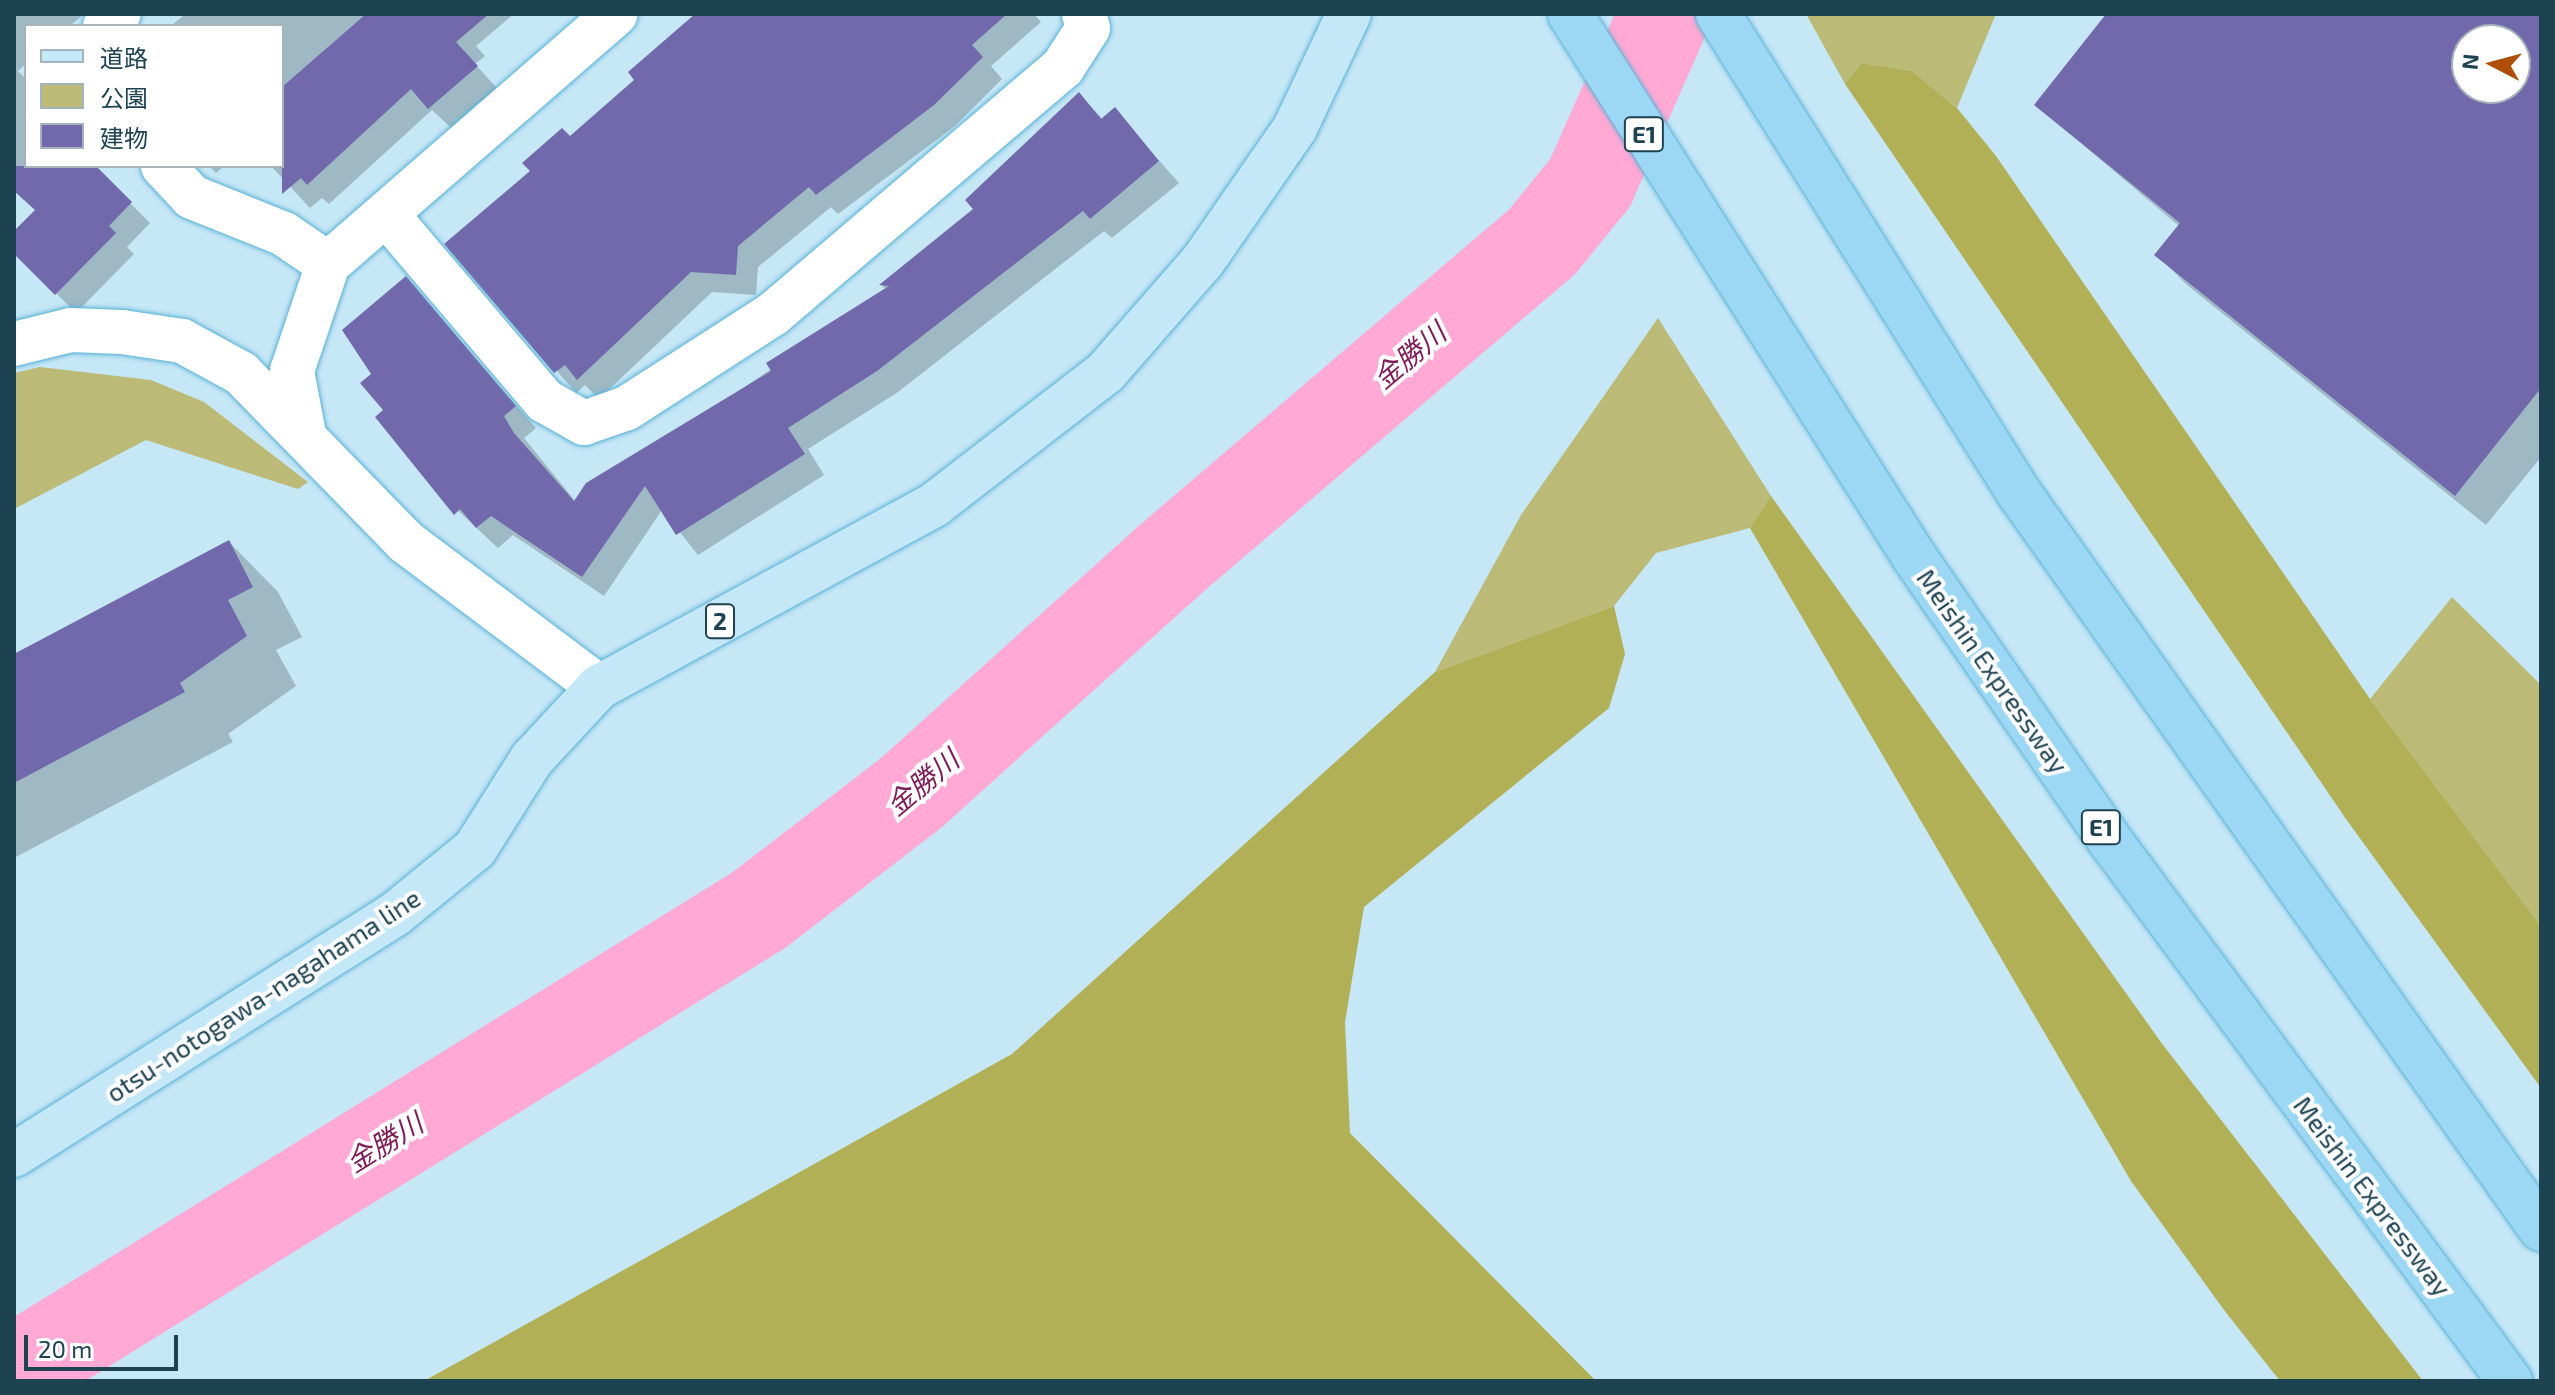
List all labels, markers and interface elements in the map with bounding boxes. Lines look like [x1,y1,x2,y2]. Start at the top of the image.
legend [24,24,284,168]
north arrow [2451,24,2531,104]
text: 道路 [100,43,148,72]
text: N [2455,52,2483,71]
text: 公園 [100,83,148,112]
road number: E1 [1622,114,1666,154]
text: 建物 [100,123,148,152]
water label: 金勝川 [1366,315,1452,395]
street label: Meishin Expressway [1911,563,2075,779]
road number: 2 [704,601,736,641]
water label: 金勝川 [879,742,965,822]
road number: E1 [2079,807,2123,847]
street label: otsu-notogawa-nagahama line [100,882,426,1108]
street label: Meishin Expressway [2288,1090,2458,1302]
water label: 金勝川 [339,1105,429,1179]
scale bar [28,1319,182,1369]
text: 20 m [38,1334,92,1363]

